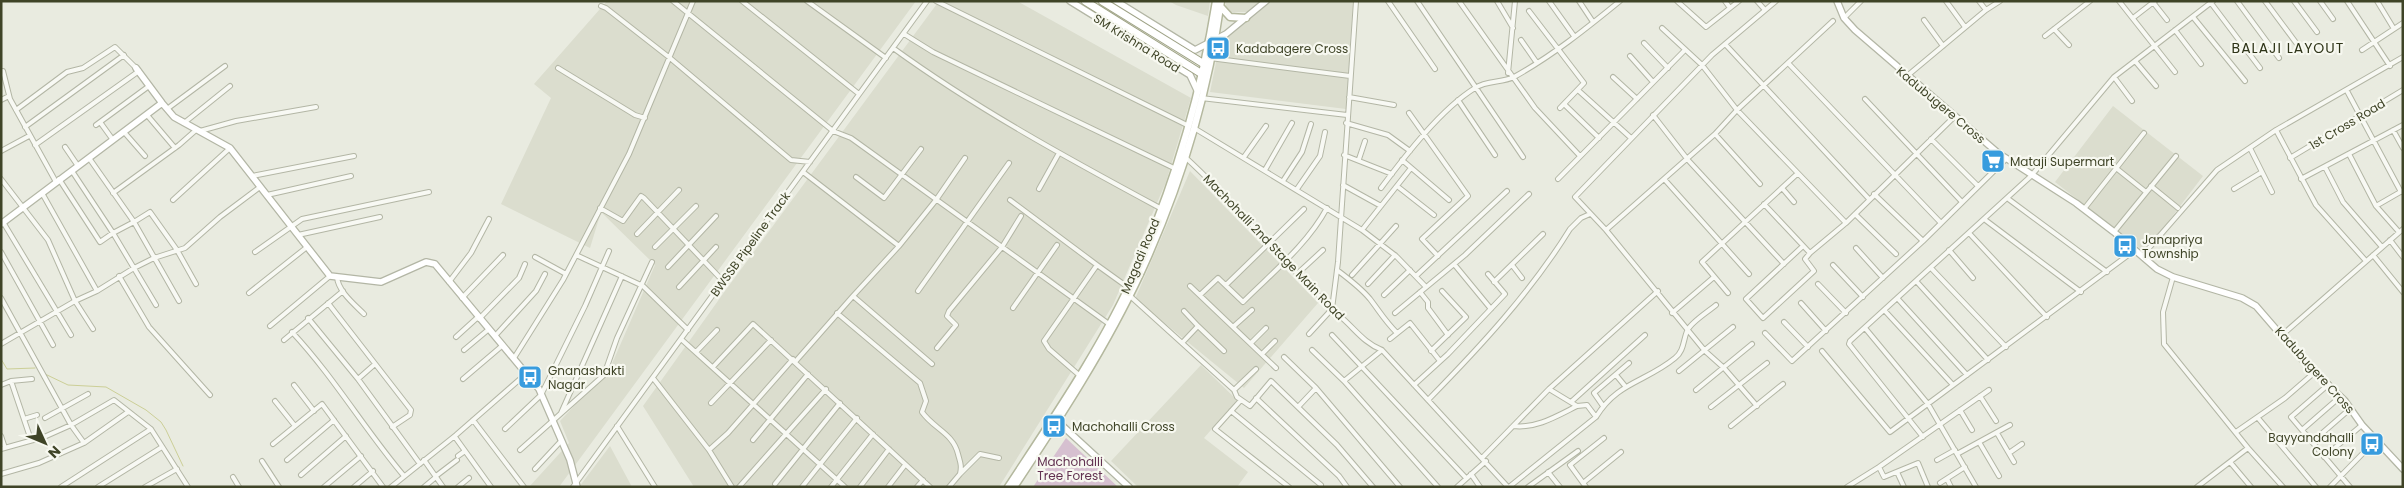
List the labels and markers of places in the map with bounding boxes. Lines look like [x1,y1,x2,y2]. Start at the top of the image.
bus stop icon: Kadabagere Cross [1205,35,1231,61]
place label: Kadabagere Cross [1236,40,1348,57]
supermarket icon: Mataji Supermart [1980,148,2006,174]
place label: Mataji Supermart [2010,153,2114,170]
place label: Janapriya Township [2142,231,2203,262]
bus stop icon: Janapriya Township [2112,233,2138,259]
place label: Gnanashakti Nagar [548,362,625,393]
bus stop icon: Gnanashakti Nagar [517,364,543,390]
bus stop icon: Machohalli Cross [1041,413,1067,439]
place label: Machohalli Cross [1072,418,1175,435]
place label: Bayyandahalli Colony [2268,429,2354,460]
bus stop icon: Bayyandahalli Colony [2359,431,2385,457]

